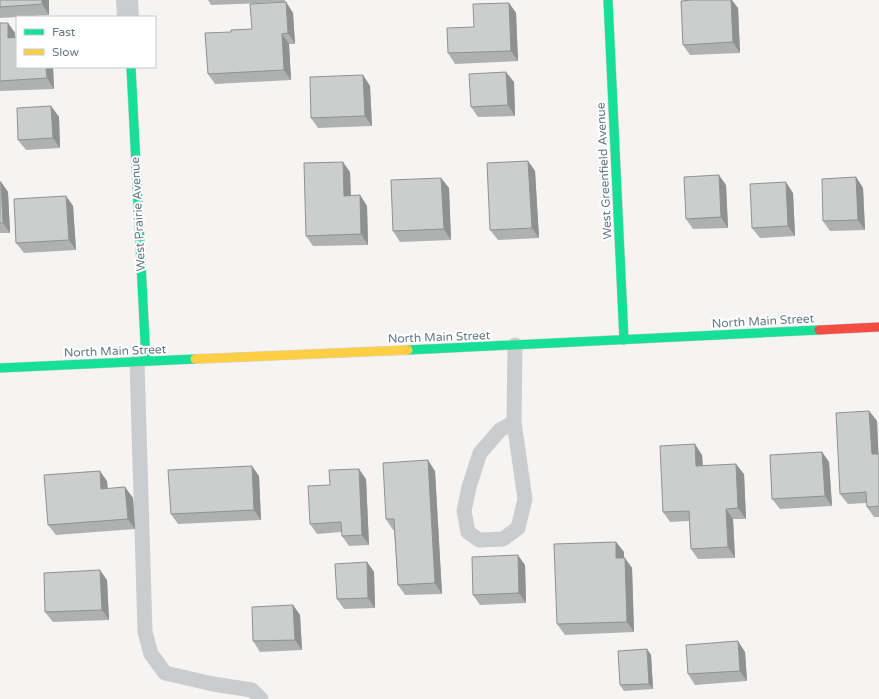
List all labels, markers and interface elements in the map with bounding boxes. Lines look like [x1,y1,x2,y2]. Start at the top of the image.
legend [16,16,156,68]
text: Fast [52,25,76,39]
text: Slow [52,45,79,59]
street label: West Greenfield Avenue [593,102,615,240]
street label: West Prairie Avenue [128,156,148,272]
street label: North Main Street [711,311,815,331]
street label: North Main Street [388,328,491,346]
street label: North Main Street [64,342,167,360]

